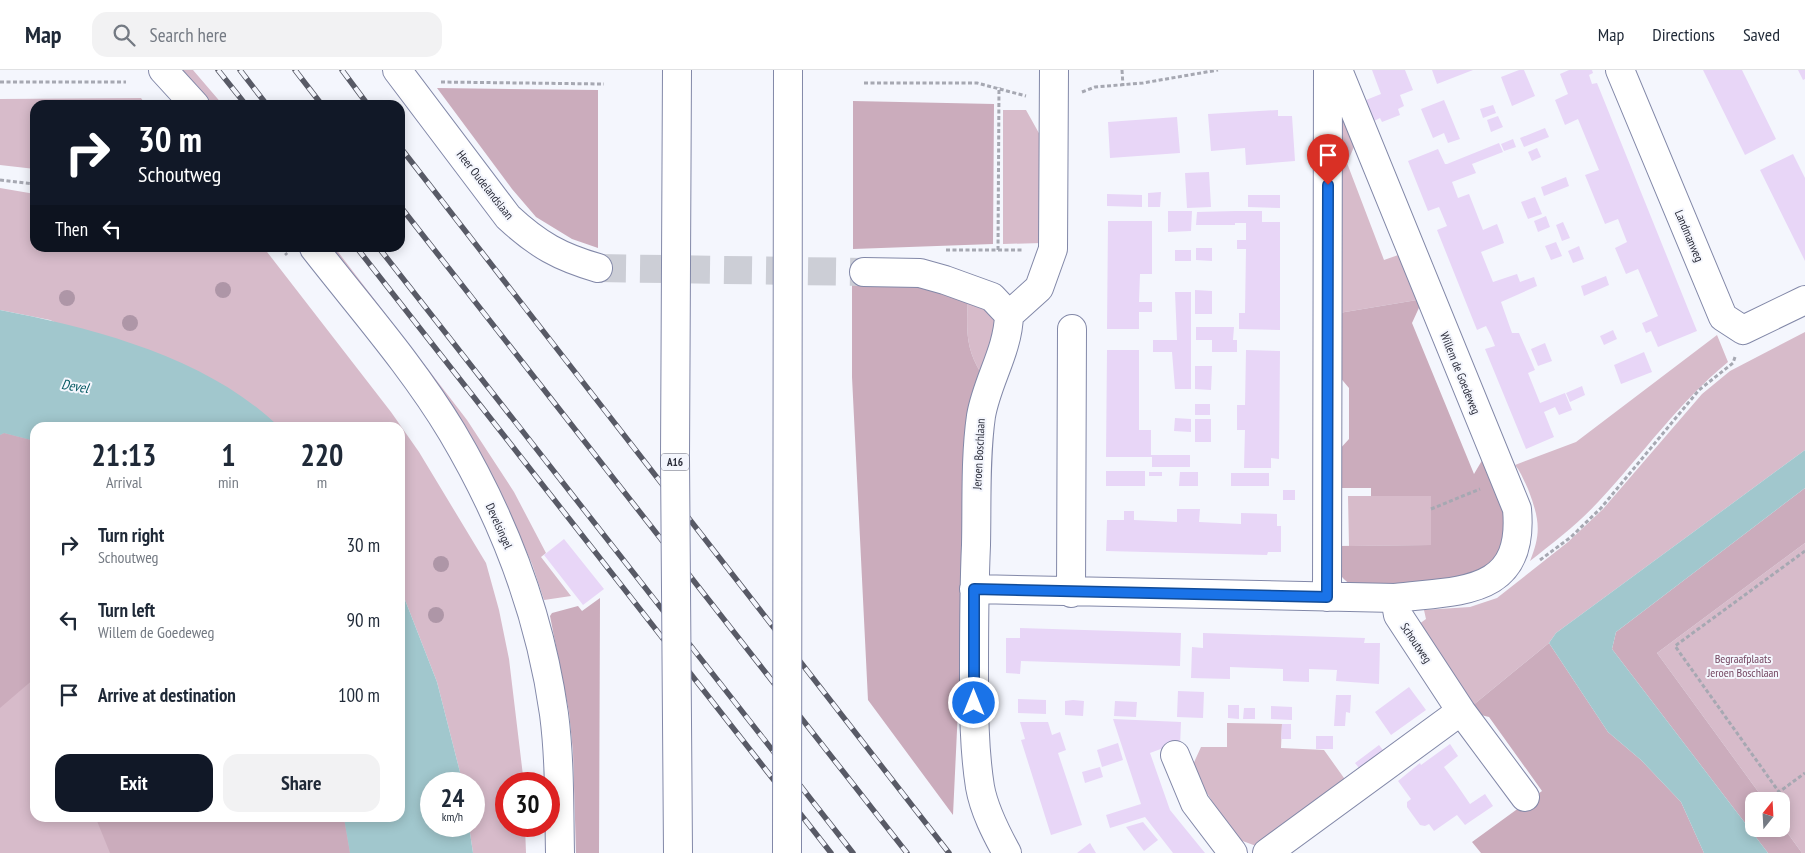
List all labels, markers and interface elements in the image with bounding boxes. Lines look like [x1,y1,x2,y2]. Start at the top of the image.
search box [92,12,442,57]
text: Map [25,19,62,50]
icon: search [110,21,138,49]
text: Search here [150,23,227,47]
text: Map [1598,23,1624,46]
text: Directions [1652,23,1715,46]
text: Saved [1743,23,1780,46]
text: 30 m [138,116,202,162]
icon: right [55,120,120,185]
pin [1307,134,1349,185]
icon: arrive [1314,141,1342,169]
street label: Heer Oudelandslaan [454,147,517,222]
text: Schoutweg [138,160,221,188]
street label: Landmanweg [1672,208,1707,264]
icon: left [98,215,126,243]
text: Then [55,217,88,241]
street label: Willem de Goedeweg [1437,329,1484,416]
water label: Devel [60,375,92,397]
street label: Jeroen Boschlaan [969,418,988,491]
text: 21:13 [92,435,156,474]
text: 1 [221,435,236,474]
text: 220 [300,435,343,474]
road number: A16 [661,454,689,471]
text: Arrival [106,472,142,492]
text: min [218,472,239,492]
text: m [317,472,327,492]
street label: Develsingel [483,501,516,551]
text: Turn right [98,523,164,547]
icon: right [55,531,83,559]
text: 30 m [347,533,380,557]
text: Schoutweg [98,547,159,567]
text: Turn left [98,598,155,622]
icon: left [55,606,83,634]
text: 90 m [347,608,380,632]
street label: Schoutweg [1398,620,1435,666]
text: Willem de Goedeweg [98,622,215,642]
park label: Begraafplaats Jeroen Boschlaan [1706,651,1779,680]
position arrow [947,676,999,728]
icon: arrive [55,681,83,709]
text: Arrive at destination [98,683,236,707]
text: 100 m [338,683,380,707]
button: Exit [55,754,213,812]
button: Share [223,754,380,812]
speed limit sign: 30 [495,772,560,837]
text: 24 [441,782,464,814]
north arrow [1745,792,1790,838]
map controls [1745,792,1790,837]
text: km/h [442,809,463,824]

